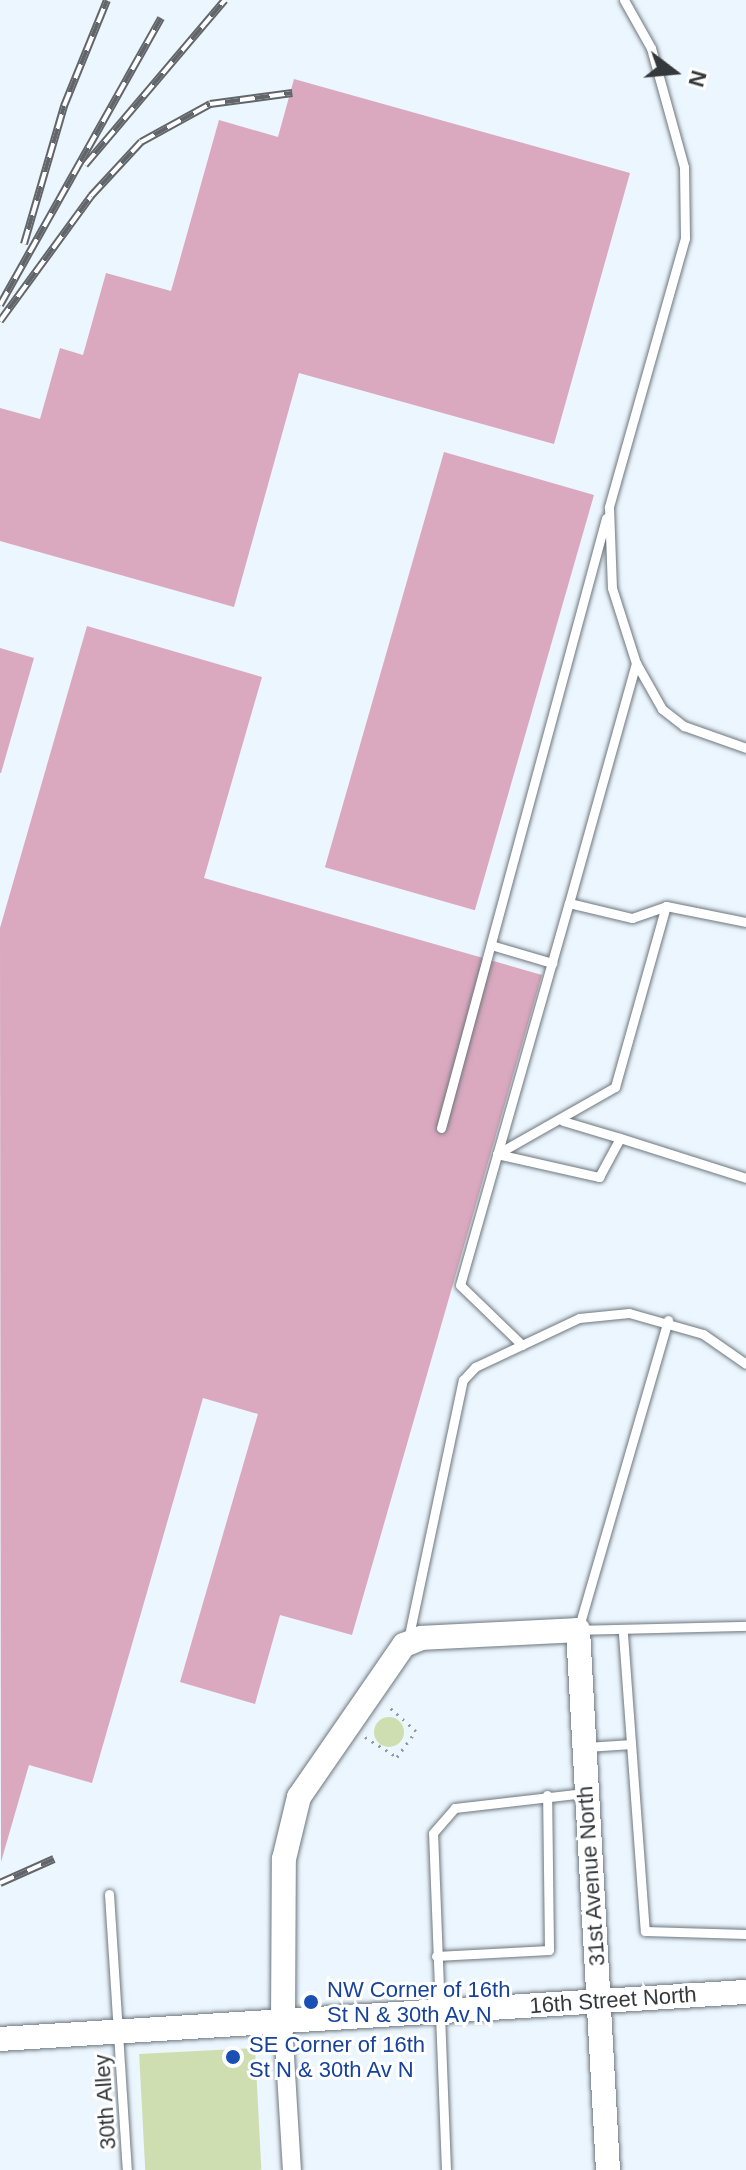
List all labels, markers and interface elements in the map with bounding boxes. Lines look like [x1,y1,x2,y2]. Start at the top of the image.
north arrow [634,32,714,112]
text: N [683,68,712,90]
street label: 31st Avenue North [571,1784,611,1968]
place label: NW Corner of 16th St N & 30th Av N [327,1976,510,2028]
street label: 16th Street North [529,1981,697,2019]
marker: NW Corner of 16th St N & 30th Av N [302,1993,320,2011]
place label: SE Corner of 16th St N & 30th Av N [249,2031,425,2082]
marker: SE Corner of 16th St N & 30th Av N [224,2048,242,2066]
street label: 30th Alley [88,2053,122,2151]

